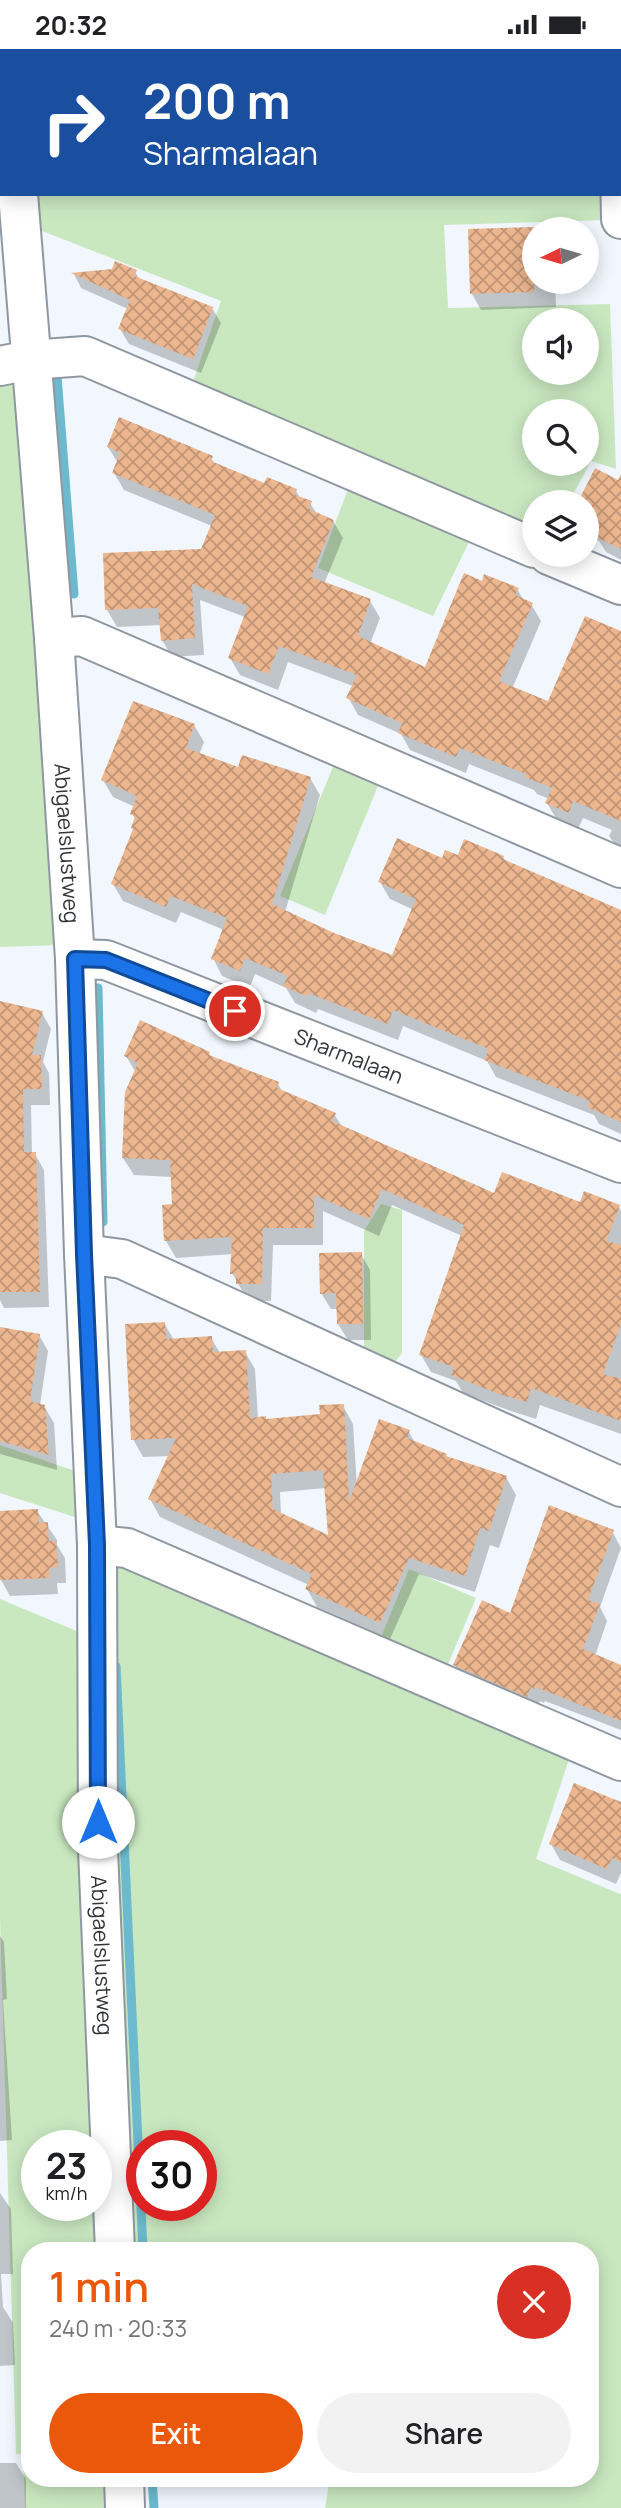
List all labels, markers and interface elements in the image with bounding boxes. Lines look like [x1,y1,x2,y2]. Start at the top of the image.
text: 20:32 [35,7,107,43]
text: 200 m [143,67,291,134]
icon: right [28,77,119,168]
text: Sharmalaan [143,131,318,175]
north arrow [522,217,598,294]
map controls [522,217,599,567]
button: sound [522,308,599,385]
button: search [522,399,599,476]
button: layers [522,490,599,567]
street label: Abigaelslustweg [48,762,87,924]
pin [205,981,265,1041]
icon: arrive [216,992,254,1030]
street label: Sharmalaan [290,1022,407,1090]
position arrow [61,1785,135,1859]
street label: Abigaelslustweg [85,1875,120,2036]
speed limit sign: 30 [126,2130,217,2221]
text: 23 [46,2142,87,2190]
text: km/h [46,2181,87,2205]
text: 1 min [49,2257,149,2315]
button: close [497,2265,571,2339]
text: 240 m · 20:33 [49,2312,187,2344]
button: Exit [49,2393,303,2473]
button: Share [317,2393,571,2473]

